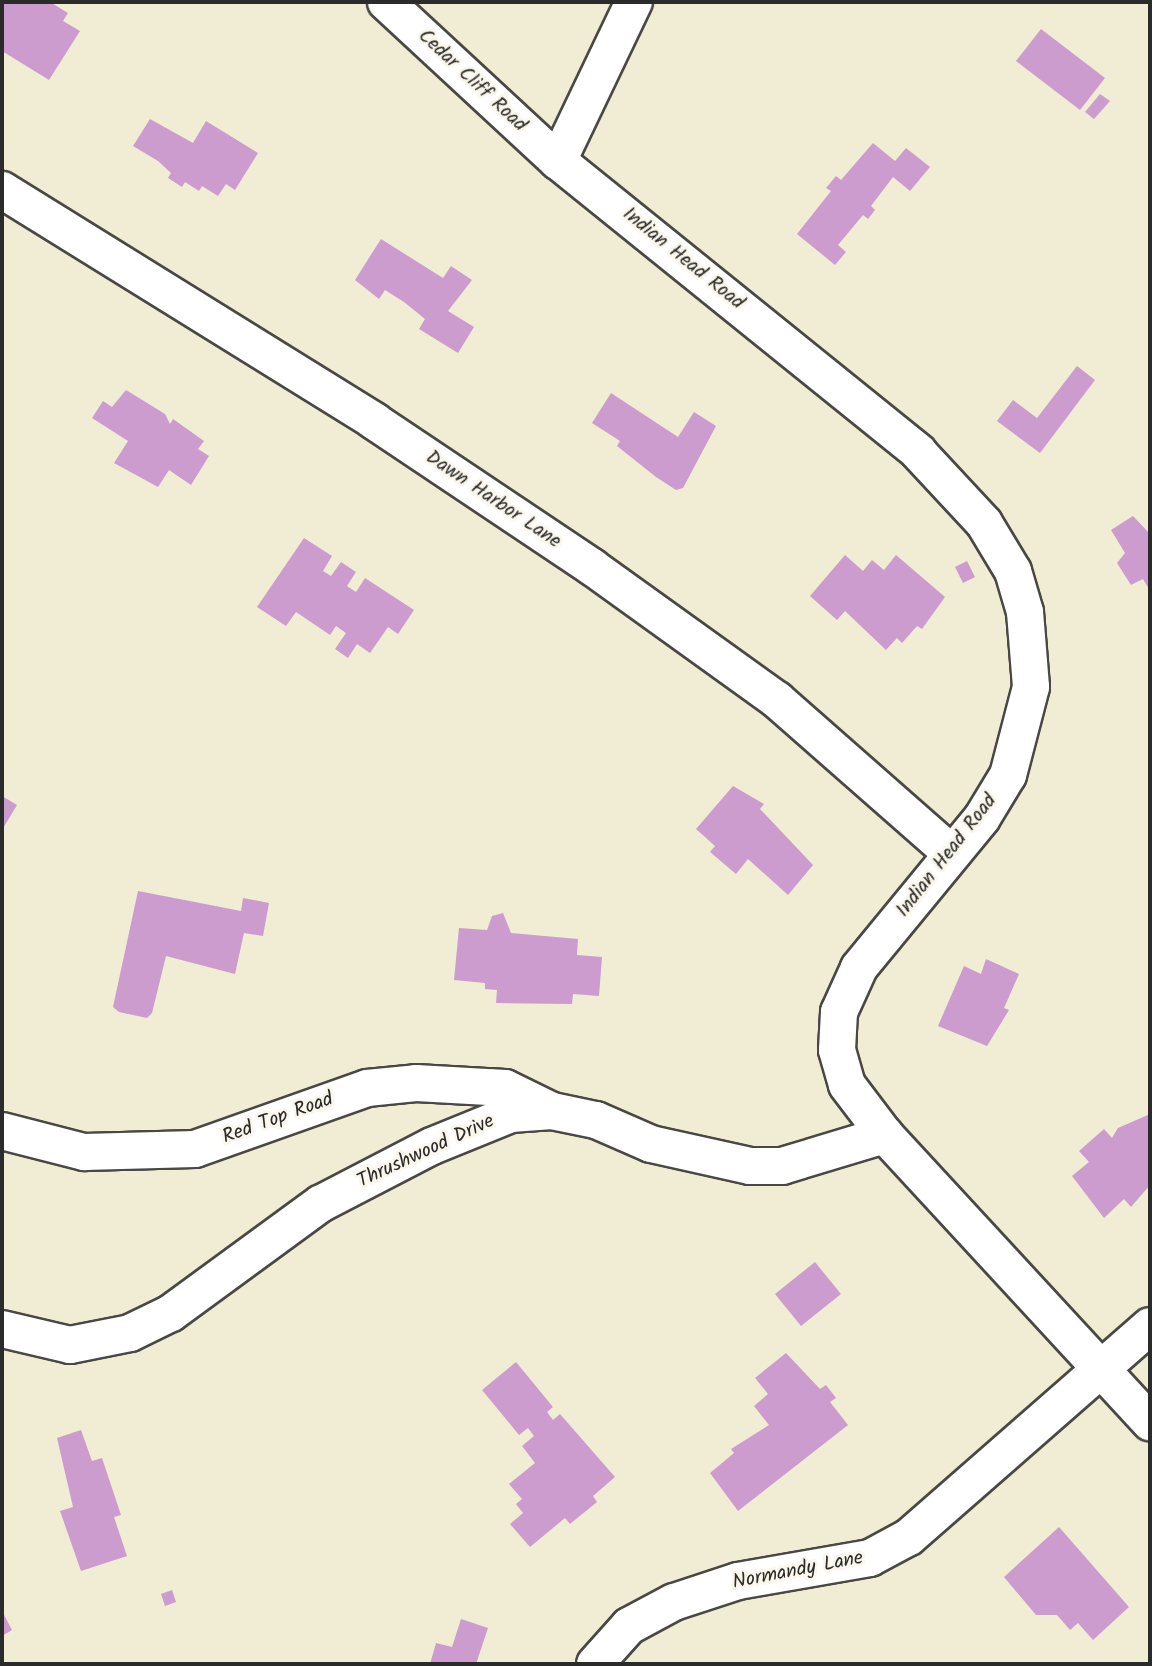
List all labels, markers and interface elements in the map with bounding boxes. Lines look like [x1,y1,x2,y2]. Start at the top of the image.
street label: Cedar Cliff Road [413,25,531,137]
street label: Indian Head Road [617,203,749,315]
street label: Dawn Harbor Lane [421,446,565,554]
street label: Indian Head Road [892,790,1002,922]
street label: Red Top Road [219,1088,337,1150]
street label: Thrushwood Drive [354,1110,498,1194]
street label: Normandy Lane [731,1547,865,1595]

